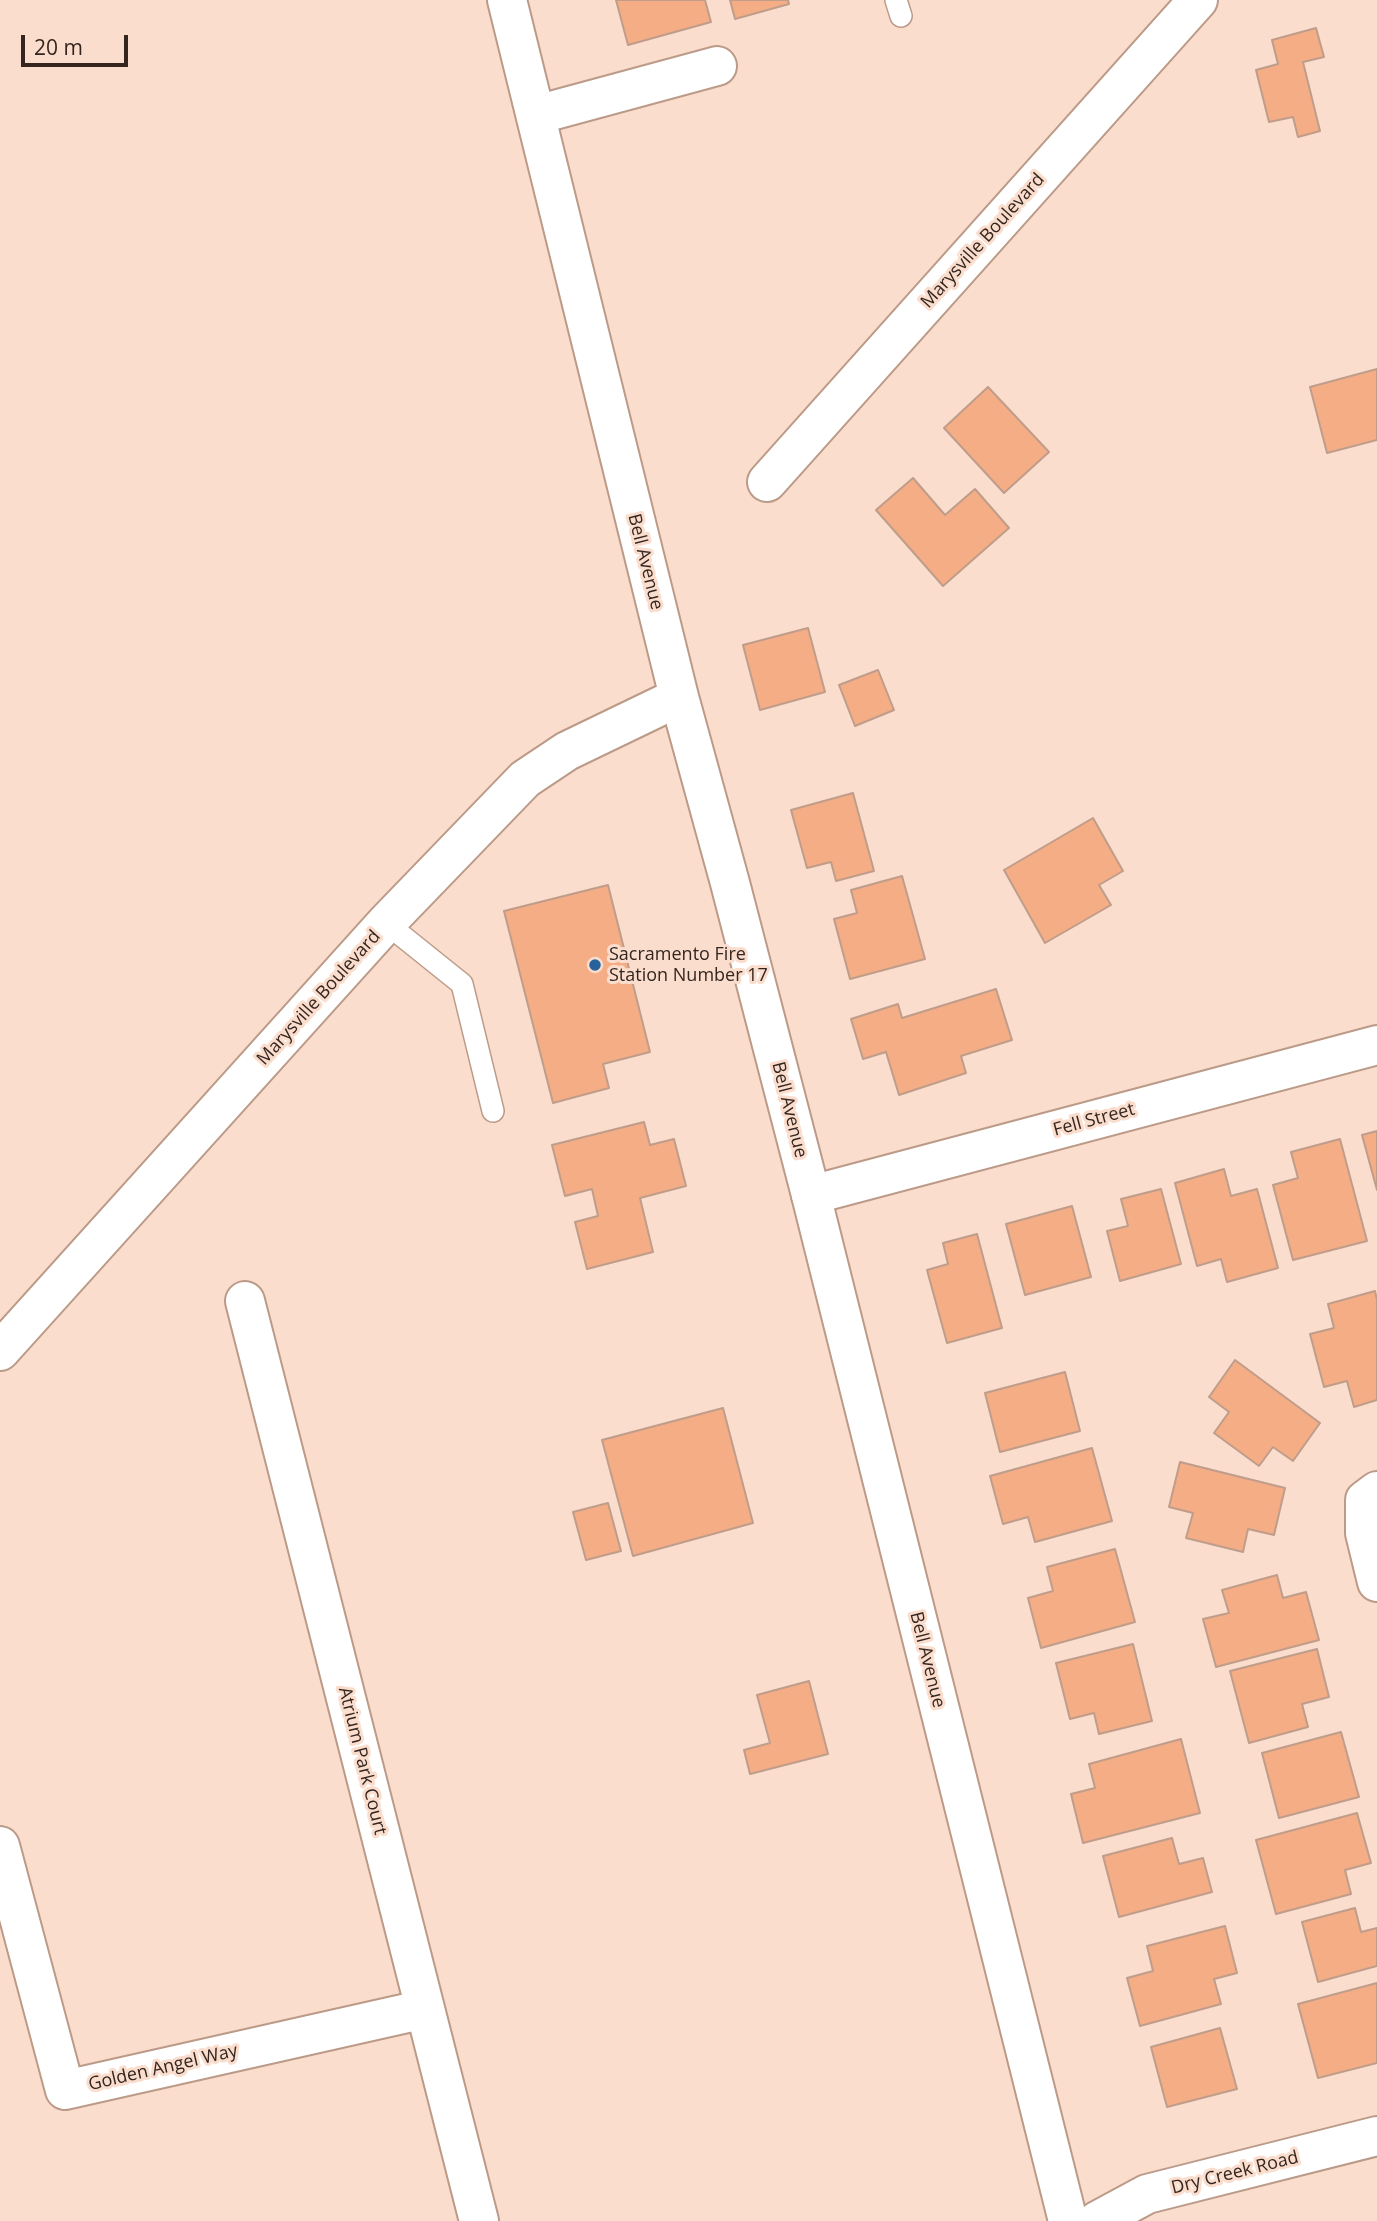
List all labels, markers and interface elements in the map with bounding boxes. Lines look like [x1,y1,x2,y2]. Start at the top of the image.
scale bar [24,21,131,65]
text: 20 m [34,33,83,61]
street label: Marysville Boulevard [917,169,1049,313]
street label: Bell Avenue [623,512,667,612]
street label: Marysville Boulevard [253,926,385,1070]
place label: Sacramento Fire Station Number 17 [609,944,768,986]
marker: Sacramento Fire Station Number 17 [587,957,603,973]
street label: Bell Avenue [767,1060,811,1160]
street label: Fell Street [1051,1099,1137,1141]
street label: Bell Avenue [905,1610,949,1710]
street label: Atrium Park Court [333,1685,391,1837]
street label: Golden Angel Way [86,2040,240,2096]
street label: Dry Creek Road [1169,2147,1301,2199]

